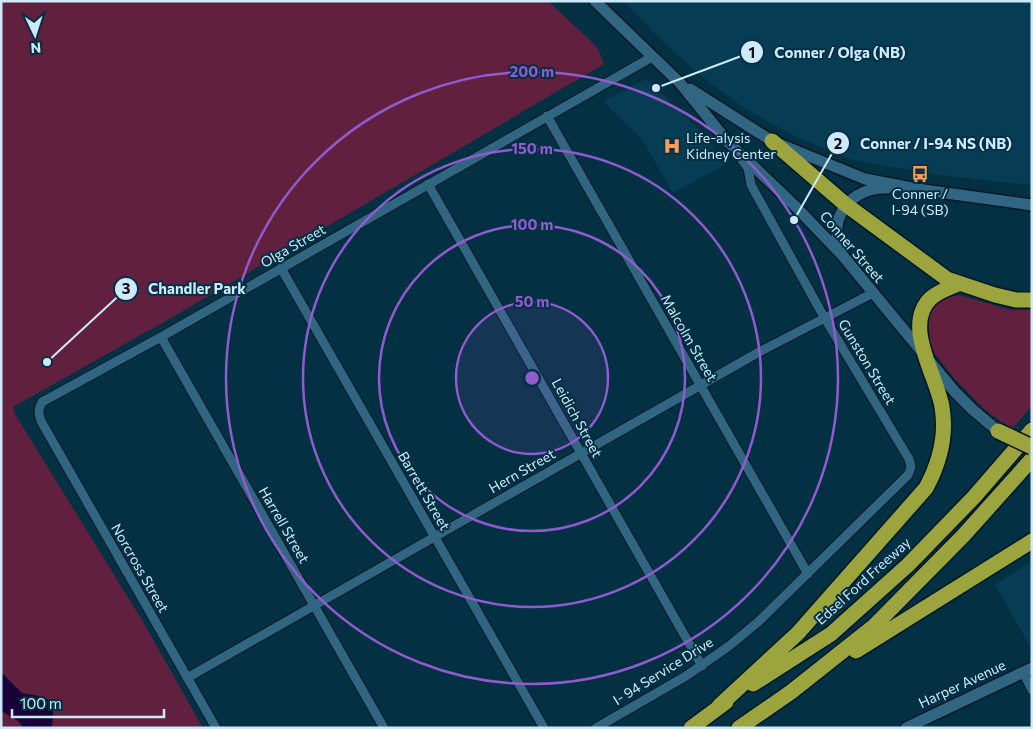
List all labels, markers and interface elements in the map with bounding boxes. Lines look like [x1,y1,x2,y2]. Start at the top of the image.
north arrow [10,10,60,60]
callout: Conner / Olga (NB) [739,37,916,67]
text: N [30,40,42,57]
text: 1 [749,43,755,61]
text: Conner / Olga (NB) [774,43,906,61]
text: 200 m [510,62,554,80]
callout: Conner / I-94 NS (NB) [826,128,1022,158]
place label: Life-alysis Kidney Center [686,129,776,162]
text: 2 [834,134,842,152]
text: Conner / I-94 NS (NB) [860,134,1012,152]
hospital icon: Life-alysis Kidney Center [662,136,682,156]
text: 150 m [511,139,553,157]
bus stop icon: Conner / I-94 (SB) [910,164,930,184]
place label: Conner / I-94 (SB) [891,185,949,218]
street label: Conner Street [817,207,888,286]
text: 100 m [511,215,553,233]
street label: Olga Street [257,220,328,271]
callout: Chandler Park [113,274,256,304]
text: 3 [122,279,131,297]
text: Chandler Park [148,279,246,297]
street label: Malcolm Street [658,291,721,384]
text: 50 m [515,292,549,310]
street label: Gunston Street [835,316,900,408]
centre of rings [523,369,541,387]
street label: Leidich Street [549,375,606,461]
street label: Hern Street [486,445,558,496]
street label: Barrett Street [395,448,454,533]
street label: Harrell Street [256,483,313,566]
street label: Norcross Street [108,520,173,615]
street label: Edsel Ford Freeway [812,534,914,628]
street label: I- 94 Service Drive [610,633,716,708]
street label: Harper Avenue [916,656,1008,711]
scale bar [12,686,165,718]
text: 100 m [20,694,62,712]

